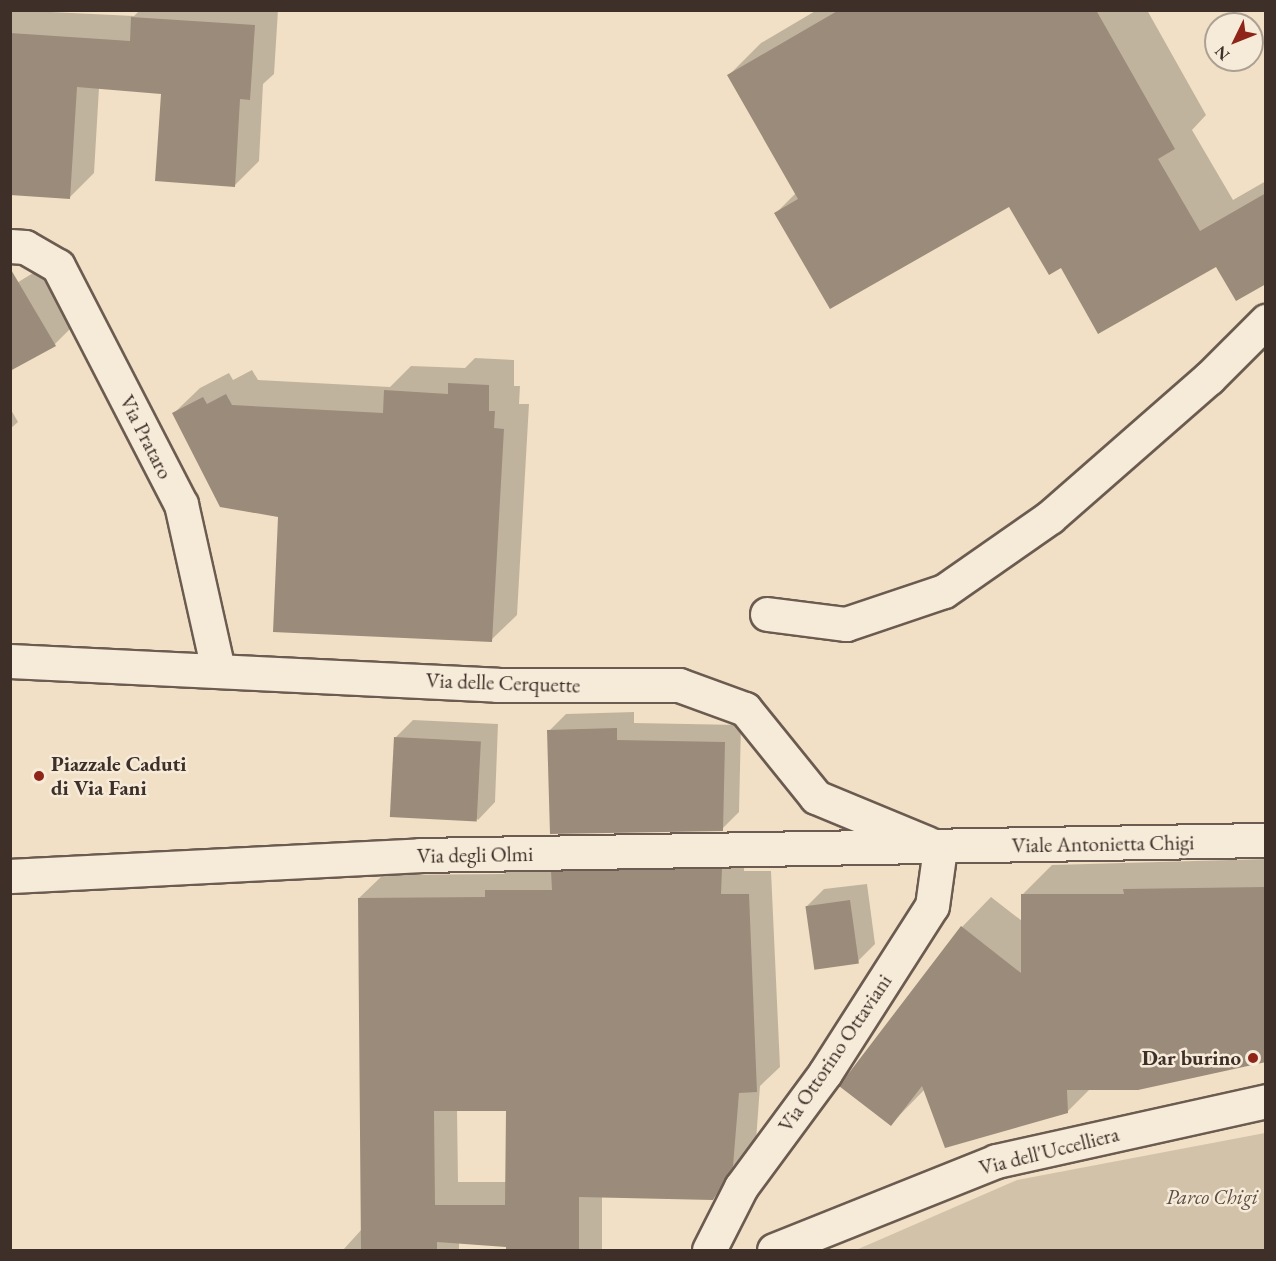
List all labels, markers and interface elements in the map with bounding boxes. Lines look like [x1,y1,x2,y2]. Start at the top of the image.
north arrow [1204,12,1264,72]
text: N [1210,41,1234,65]
street label: Via Prataro [114,391,178,483]
street label: Via delle Cerquette [425,668,581,698]
place label: Piazzale Caduti di Via Fani [51,751,187,801]
marker: Piazzale Caduti di Via Fani [32,769,46,783]
street label: Viale Antonietta Chigi [1011,830,1195,858]
street label: Via degli Olmi [417,841,533,869]
street label: Via Ottorino Ottaviani [773,969,897,1137]
place label: Dar burino [1142,1045,1241,1071]
marker: Dar burino [1246,1051,1260,1065]
street label: Via dell'Uccelliera [976,1121,1122,1181]
park label: Parco Chigi [1166,1184,1258,1210]

